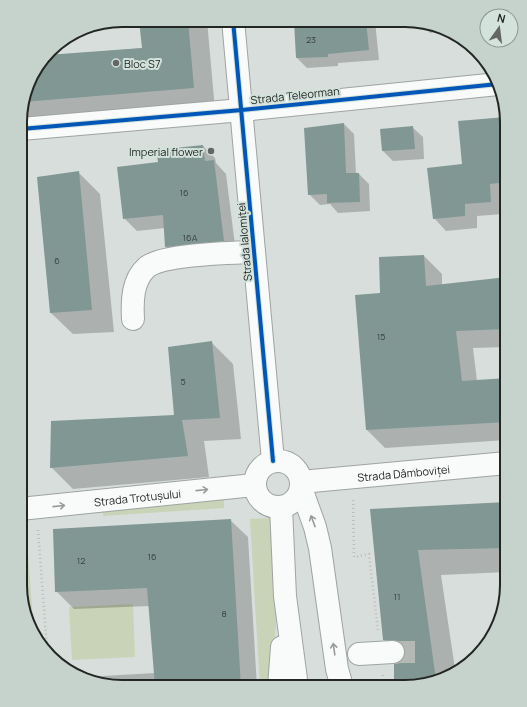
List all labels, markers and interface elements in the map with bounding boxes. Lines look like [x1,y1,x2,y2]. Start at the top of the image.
north arrow [479,8,519,48]
text: N [496,10,507,26]
house number: 23 [306,33,316,46]
place label: Bloc S7 [124,56,160,71]
marker: Bloc S7 [111,58,121,68]
street label: Strada Teleorman [250,83,340,107]
place label: Imperial flower [129,144,203,159]
marker: Imperial flower [206,146,216,156]
house number: 16 [179,186,189,199]
street label: Strada Ialomiței [233,202,255,282]
house number: 16A [183,231,198,244]
house number: 6 [54,254,60,267]
house number: 15 [377,330,385,343]
house number: 5 [180,375,186,388]
street label: Strada Dâmboviței [357,461,451,484]
street label: Strada Trotușului [93,485,182,509]
one-way arrow [195,487,208,494]
one-way arrow [52,502,65,509]
one-way arrow [308,515,316,527]
house number: 16 [147,550,157,563]
house number: 12 [77,554,85,567]
house number: 11 [393,590,401,603]
house number: 8 [221,607,227,620]
one-way arrow [330,643,338,656]

